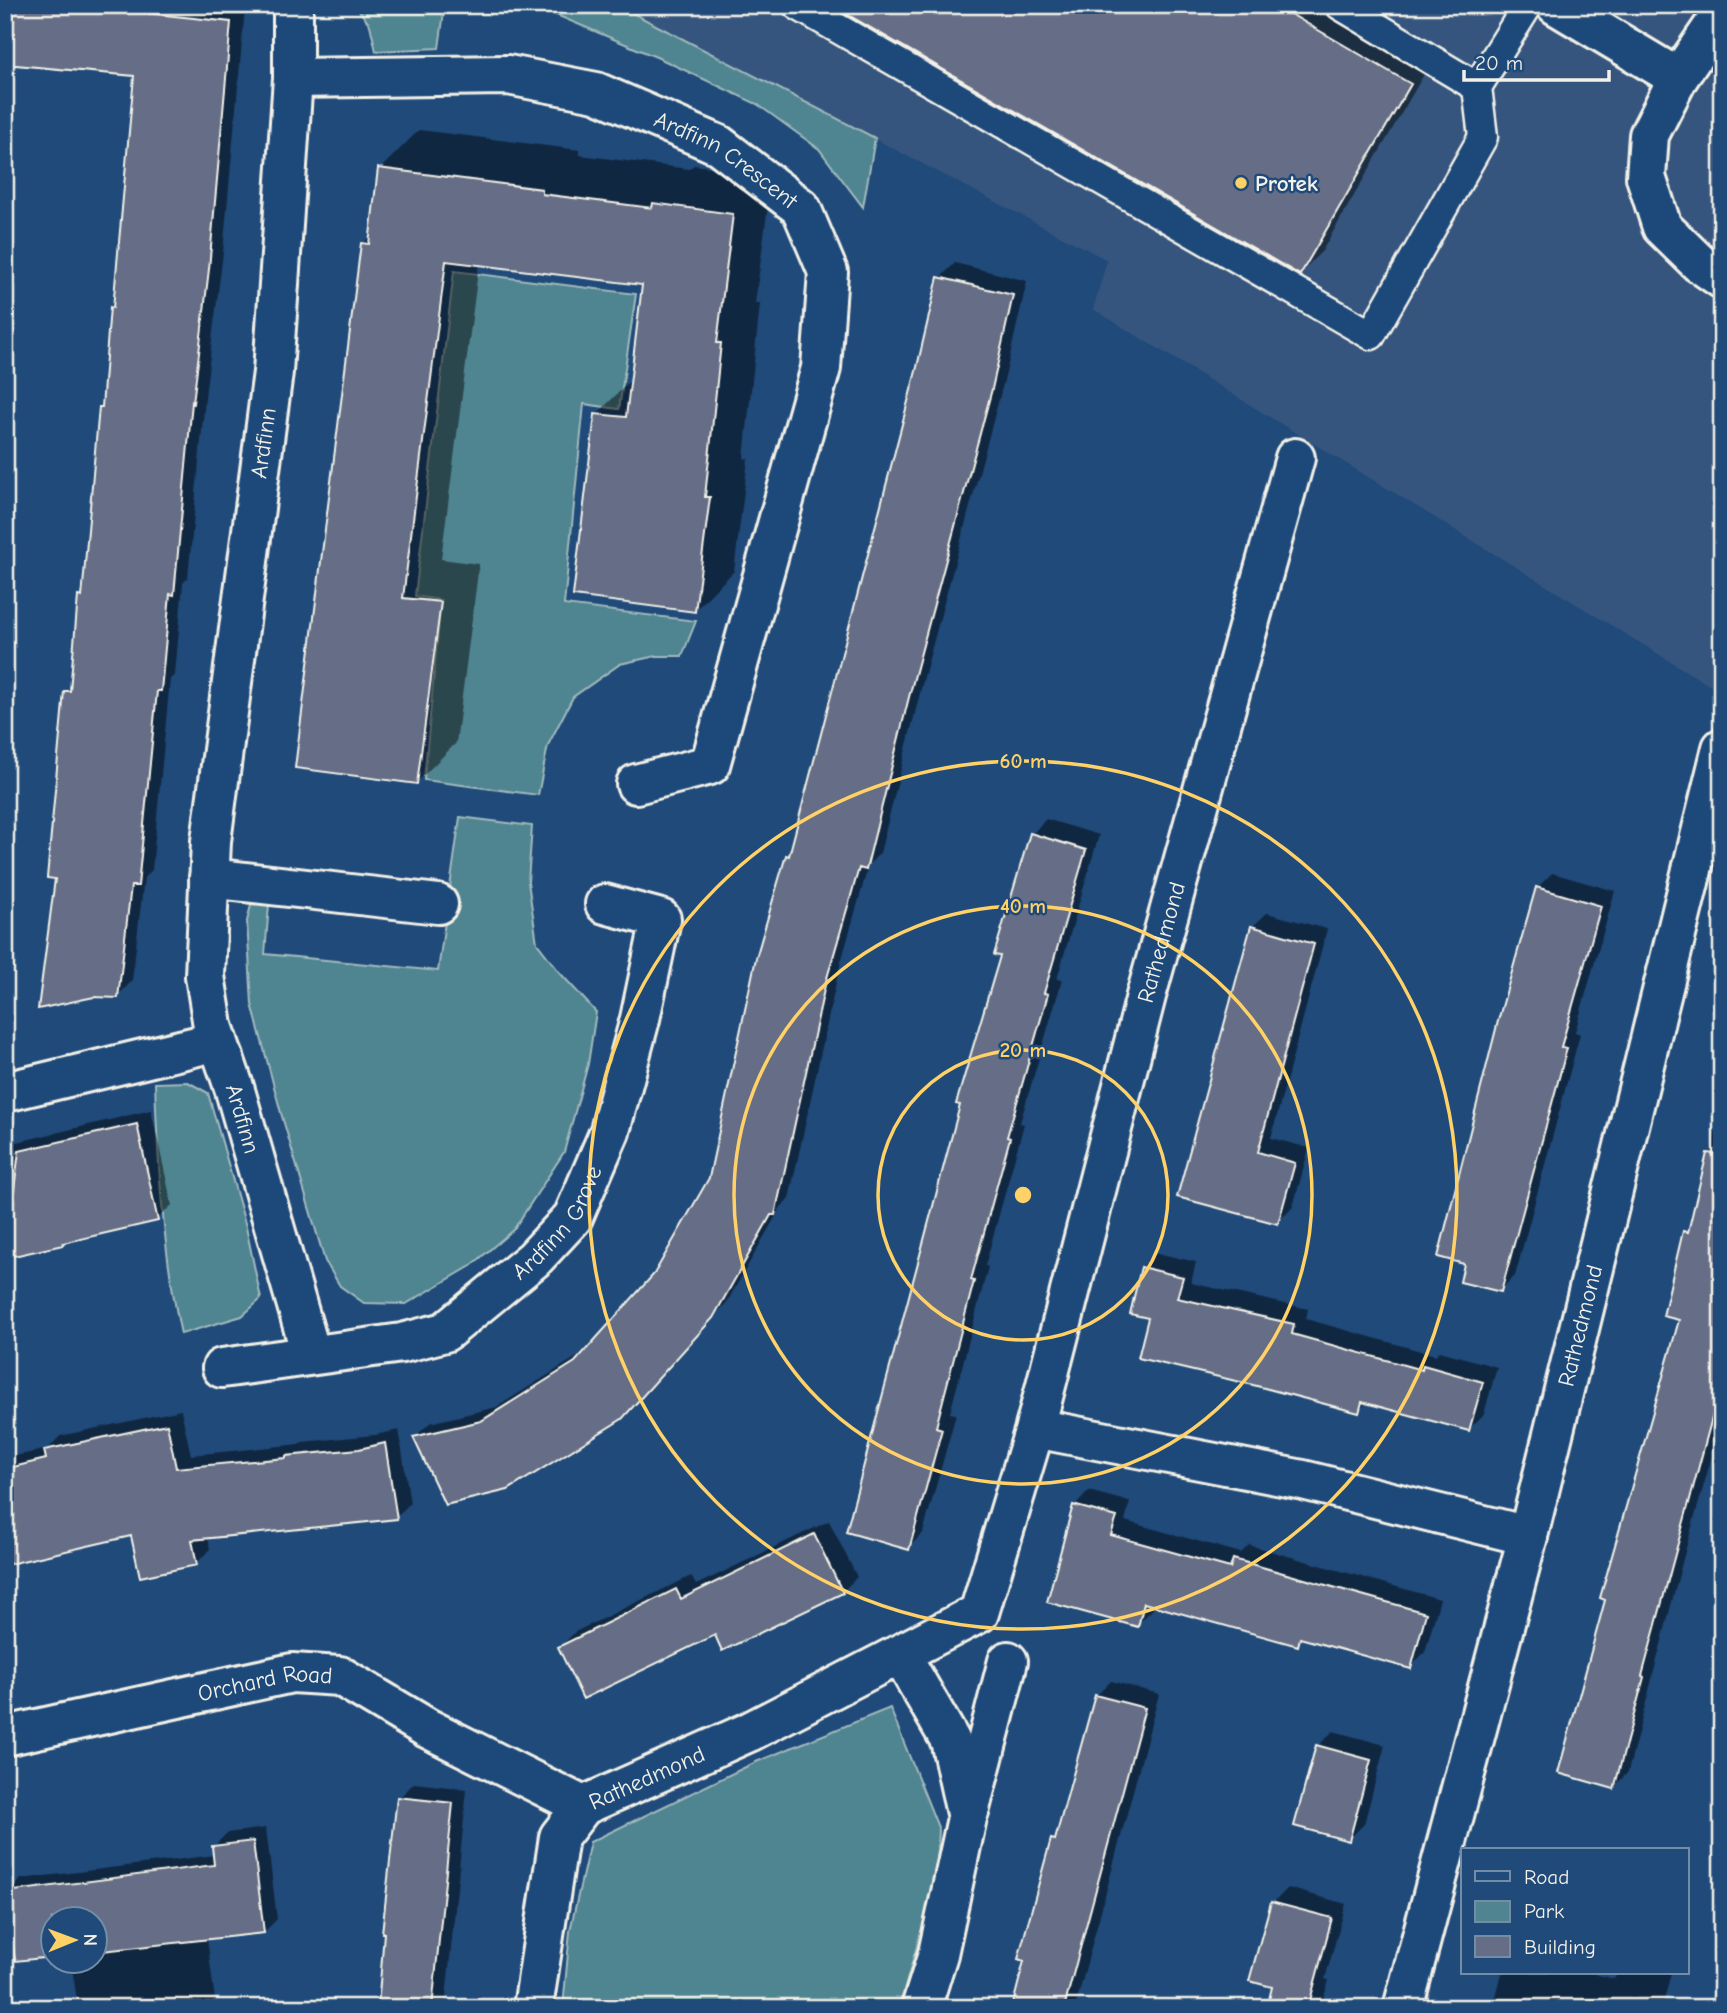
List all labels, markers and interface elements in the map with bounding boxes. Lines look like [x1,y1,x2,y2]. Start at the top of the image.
scale bar [1464,38,1610,82]
text: 20 m [1475,51,1523,75]
street label: Ardfinn Crescent [650,106,804,215]
place label: Protek [1255,170,1318,197]
marker: Protek [1233,175,1249,191]
street label: Ardfinn [245,406,282,480]
text: 60 m [999,749,1047,773]
street label: Rathedmond [1132,879,1191,1006]
text: 40 m [1000,894,1046,918]
text: 20 m [1000,1038,1046,1062]
street label: Ardfinn [220,1081,265,1157]
street label: Ardfinn Grove [507,1162,608,1285]
centre of rings [1011,1183,1035,1207]
street label: Rathedmond [1552,1262,1608,1389]
street label: Orchard Road [195,1659,333,1707]
street label: Rathedmond [585,1740,709,1816]
legend [1461,1848,1688,1974]
text: Road [1524,1865,1569,1889]
text: Park [1524,1899,1564,1923]
north arrow [38,1904,108,1974]
text: N [79,1933,101,1946]
text: Building [1524,1935,1596,1959]

